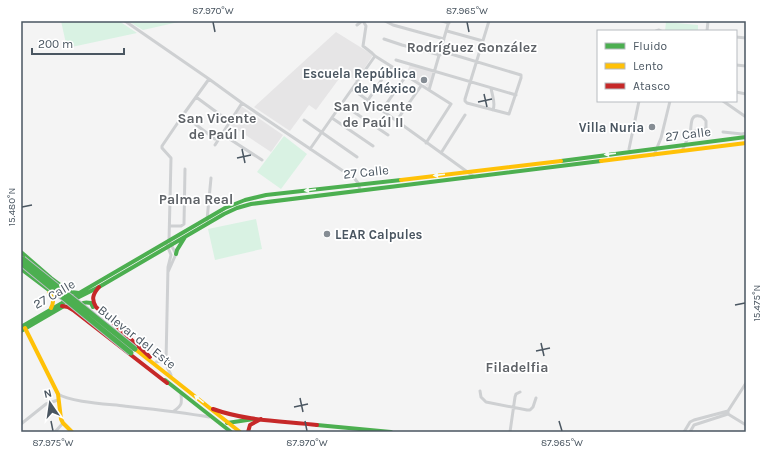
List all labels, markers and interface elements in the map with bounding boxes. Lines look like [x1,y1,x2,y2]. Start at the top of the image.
text: 87.970°W [192,5,234,17]
text: 87.965°W [446,5,488,17]
scale bar [32,30,124,56]
legend [597,30,737,102]
text: 200 m [38,37,73,51]
district label: Rodríguez González [407,39,537,56]
text: Fluido [633,39,667,53]
text: Lento [633,59,663,73]
place label: Escuela República de México [303,66,416,96]
marker: Escuela República de México [419,75,429,85]
text: Atasco [633,79,670,93]
district label: San Vicente de Paúl II [334,98,412,131]
district label: San Vicente de Paúl I [178,110,256,143]
place label: Villa Nuria [579,120,644,135]
marker: Villa Nuria [647,122,657,132]
street label: 27 Calle [664,124,712,144]
one-way arrow [604,151,616,158]
street label: 27 Calle [342,162,390,182]
one-way arrow [433,172,445,178]
one-way arrow [304,187,316,193]
text: 15.480°N [6,188,18,226]
district label: Palma Real [159,191,233,208]
place label: LEAR Calpules [335,227,423,242]
marker: LEAR Calpules [322,229,332,239]
street label: 27 Calle [30,276,78,312]
text: 15.475°N [751,285,763,321]
street label: Bulevar del Este [95,302,179,372]
district label: Filadelfia [486,359,548,376]
north arrow [30,383,70,423]
text: N [43,387,53,401]
one-way arrow [193,395,204,403]
text: 87.975°W [32,437,74,449]
text: 87.970°W [286,437,328,449]
text: 87.965°W [541,437,583,449]

